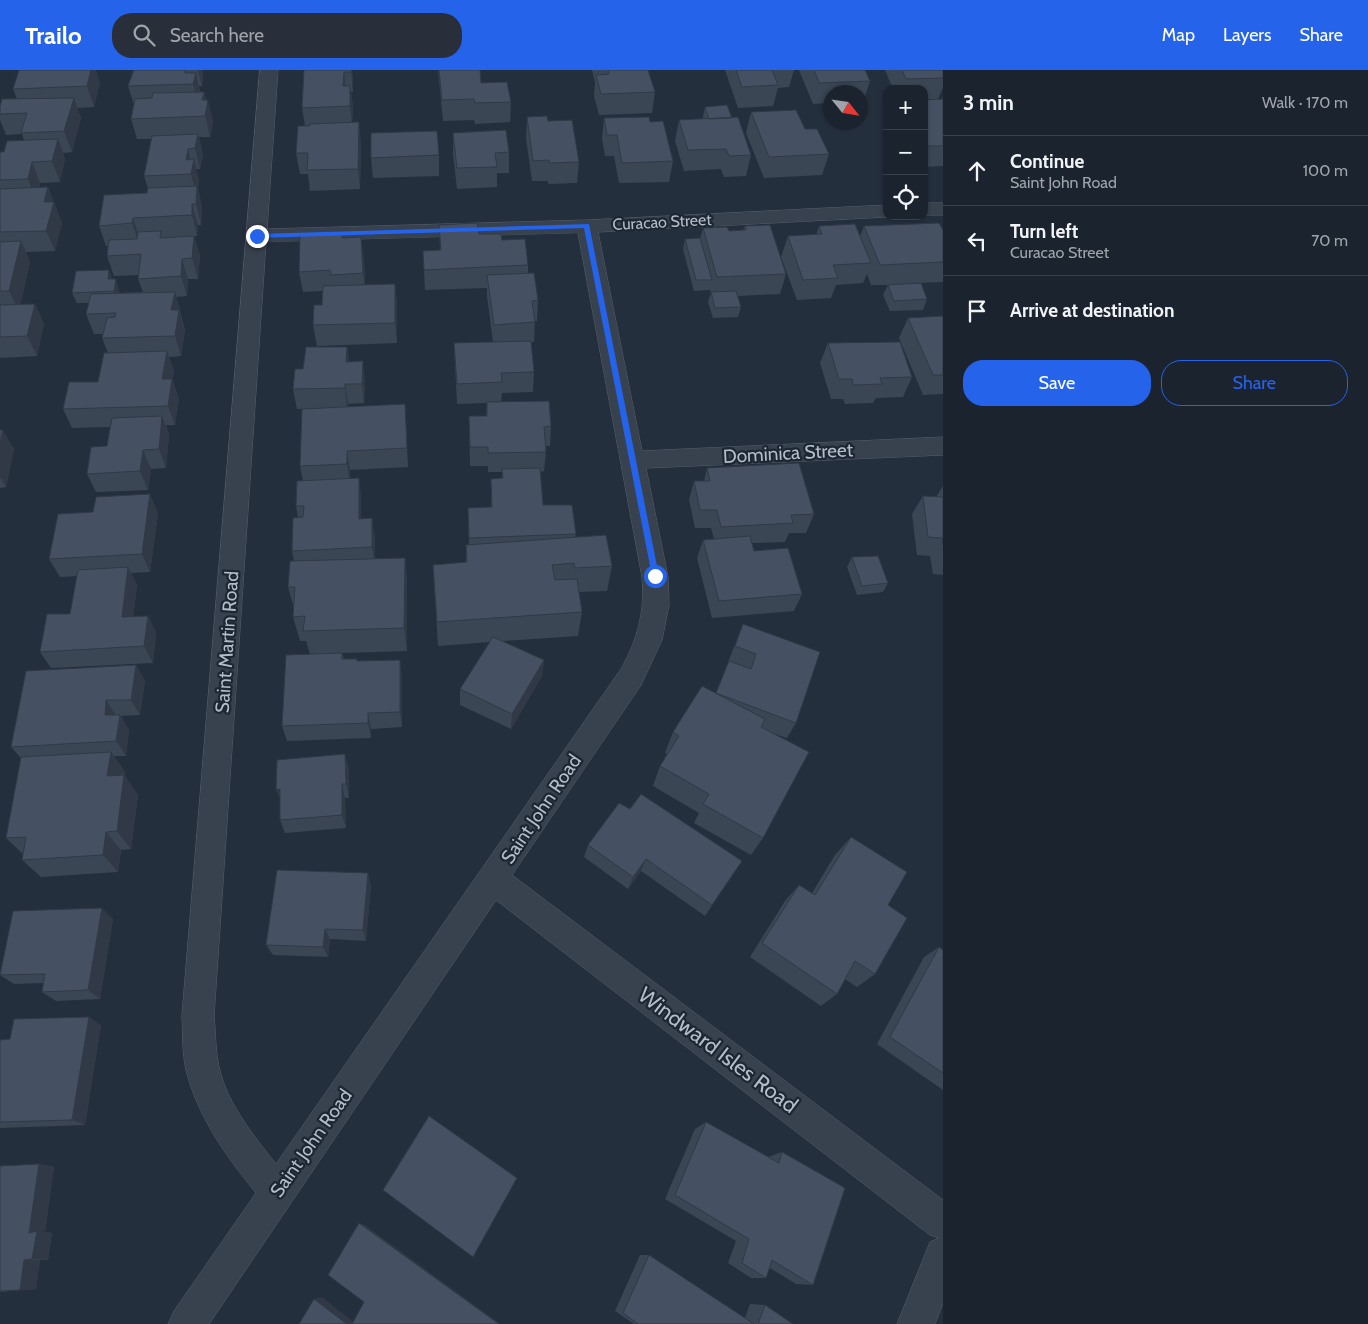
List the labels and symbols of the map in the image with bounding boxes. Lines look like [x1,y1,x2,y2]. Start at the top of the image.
north arrow [823,85,868,130]
street label: Curacao Street [612,210,713,234]
route end [246,225,269,248]
street label: Dominica Street [722,438,854,468]
route start [644,565,667,588]
street label: Saint Martin Road [211,570,243,714]
street label: Saint John Road [496,750,586,868]
street label: Windward Isles Road [633,981,803,1119]
street label: Saint John Road [265,1084,357,1202]

